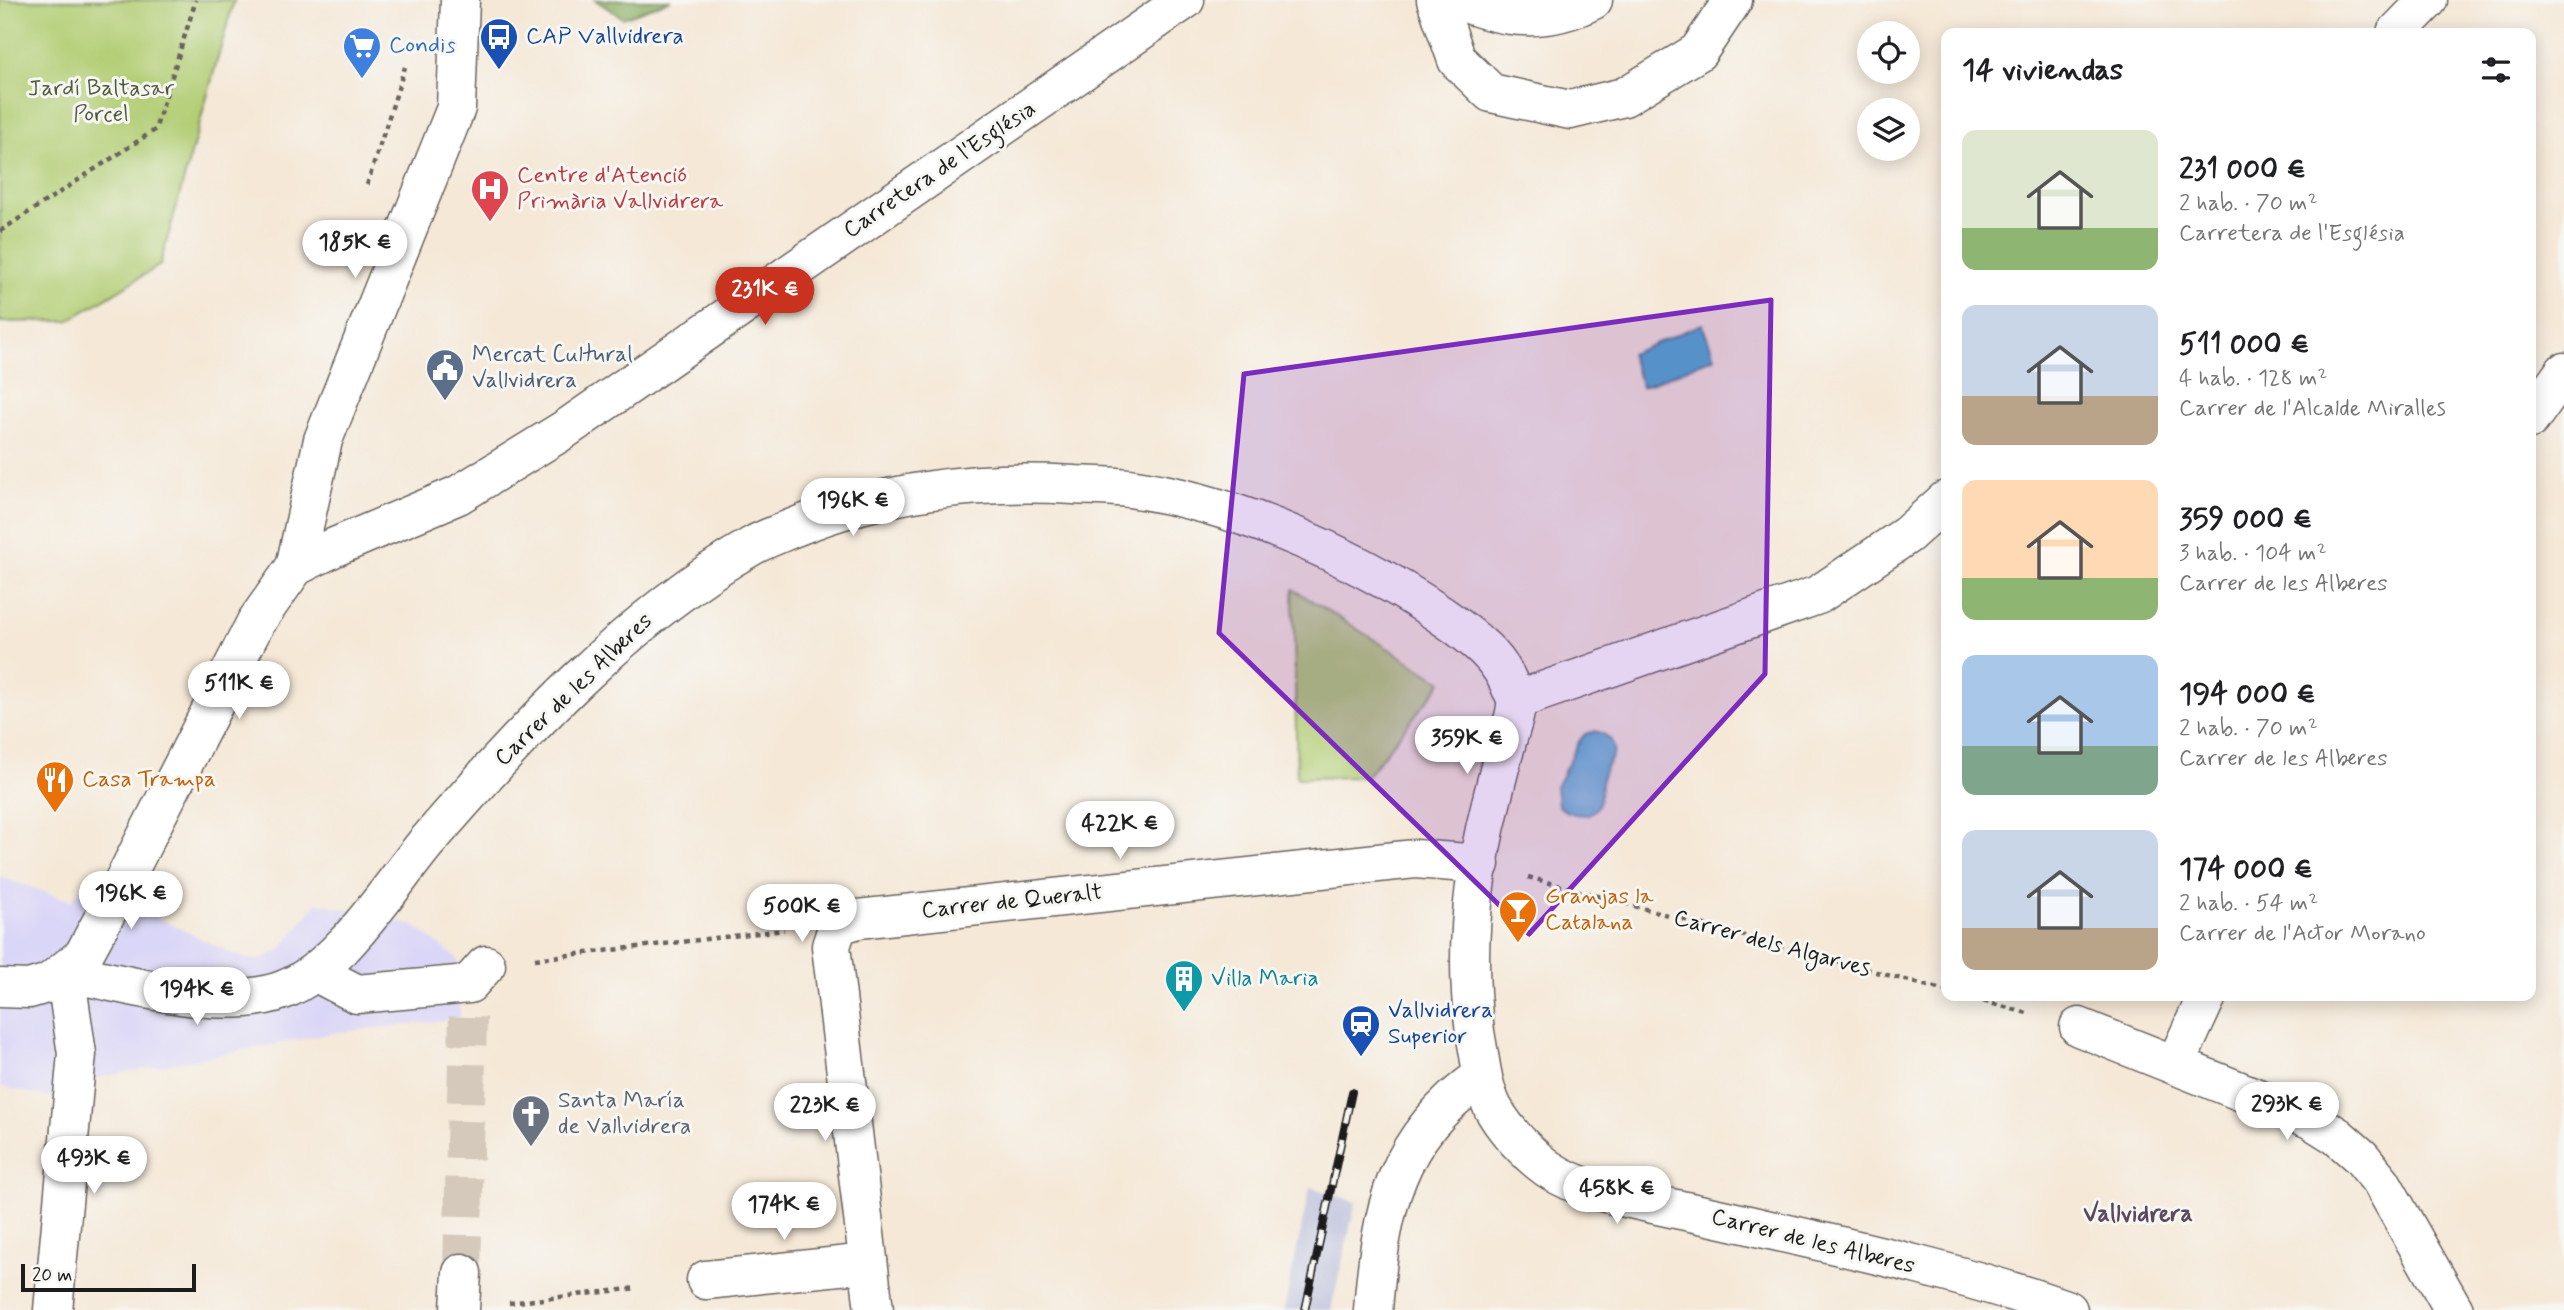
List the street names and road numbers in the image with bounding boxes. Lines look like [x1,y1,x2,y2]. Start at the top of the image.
street label: Carretera de l'Església [838,94,1043,247]
street label: Carrer de les Alberes [489,607,659,773]
street label: Carrer de Queralt [920,878,1104,926]
street label: Carrer dels Algarves [1670,903,1874,987]
street label: Carrer de les Alberes [1708,1202,1918,1282]

